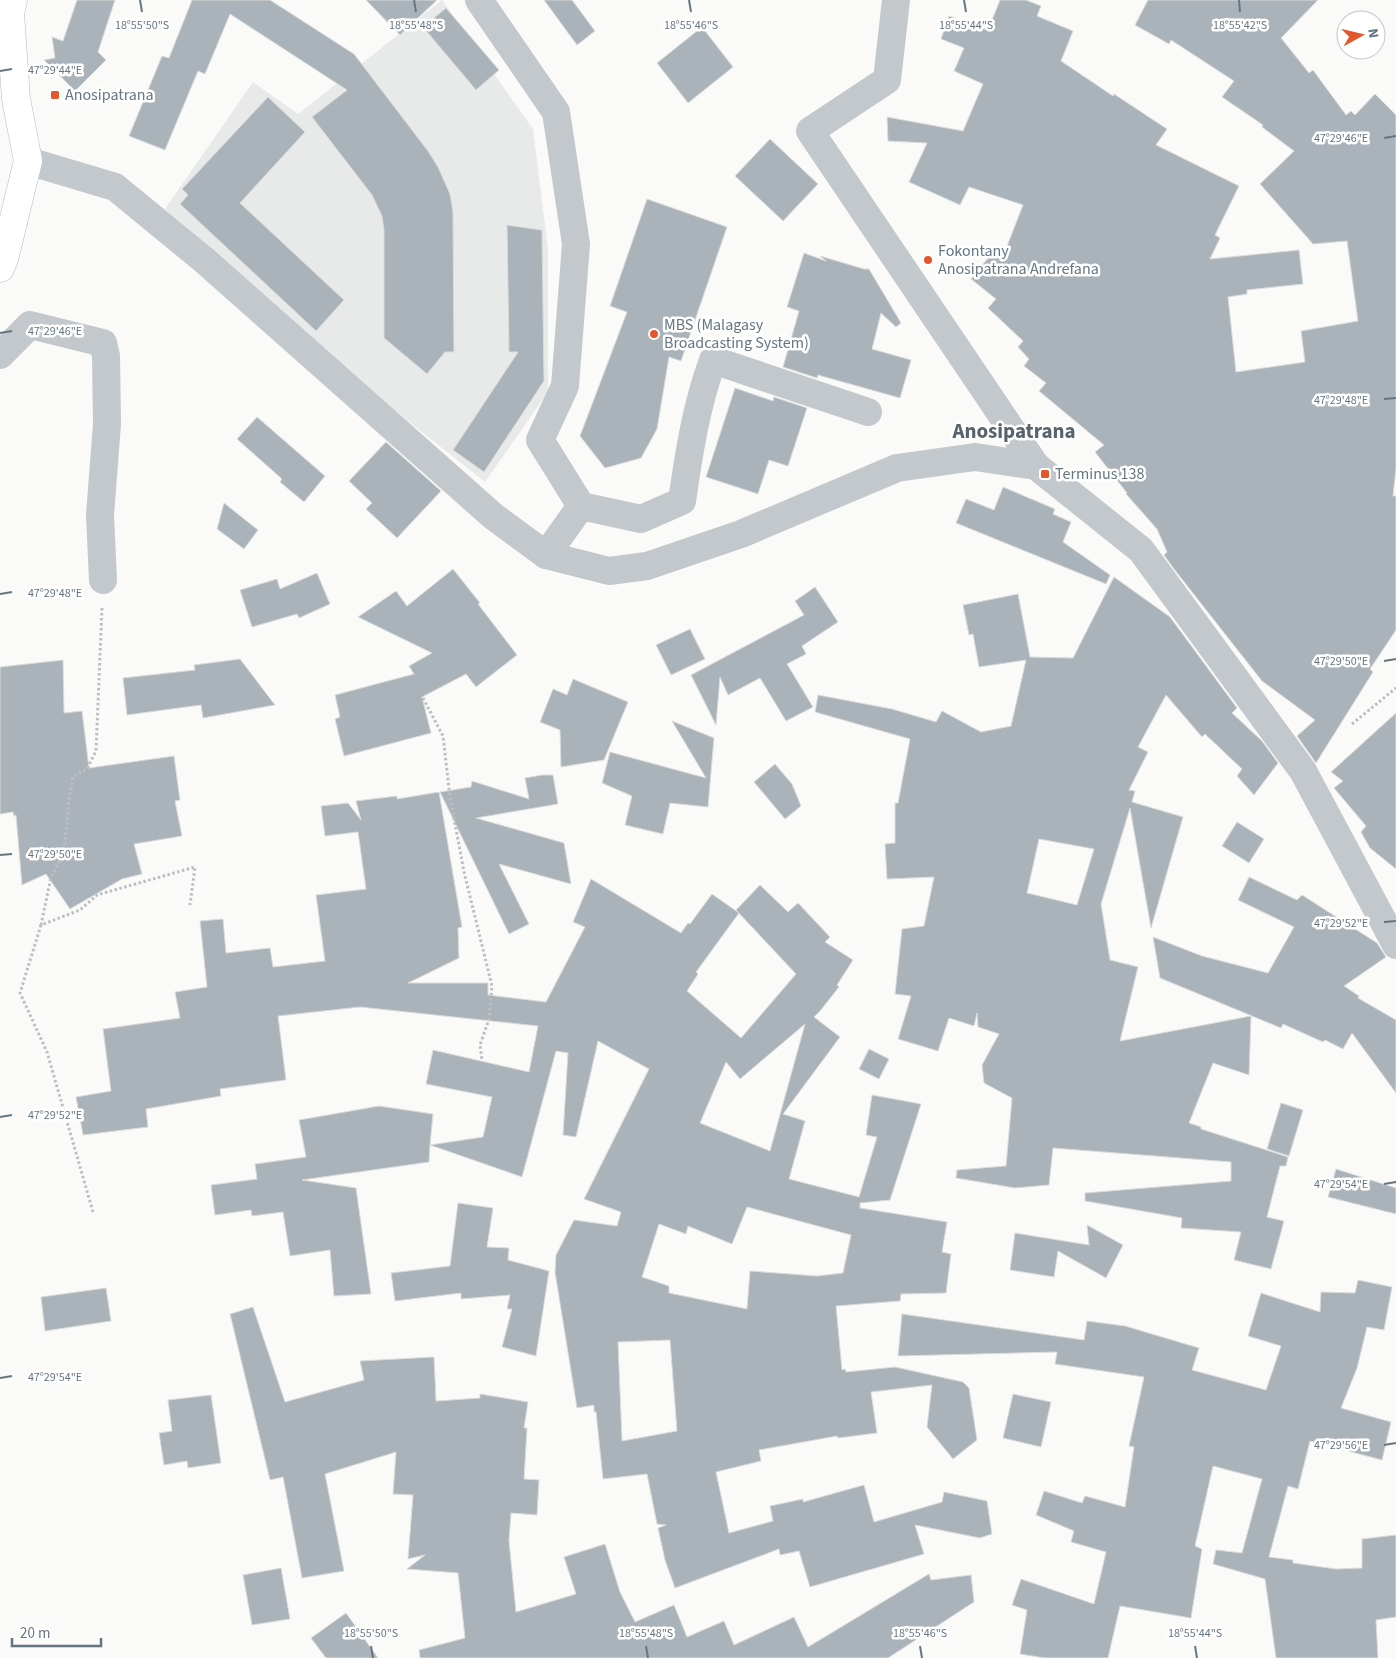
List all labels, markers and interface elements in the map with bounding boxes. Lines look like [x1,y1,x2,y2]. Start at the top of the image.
north arrow [1336,10,1386,60]
text: 18°55'50"S [115,17,169,34]
text: 18°55'48"S [389,17,443,34]
text: 18°55'46"S [664,17,718,34]
text: 18°55'44"S [939,17,993,34]
text: 18°55'42"S [1213,17,1267,34]
text: N [1362,27,1383,39]
text: 47°29'44"E [28,62,82,79]
place label: Anosipatrana [65,84,154,106]
marker: Anosipatrana [49,89,61,101]
text: 47°29'46"E [1314,130,1368,147]
place label: Fokontany Anosipatrana Andrefana [938,240,1099,280]
marker: Fokontany Anosipatrana Andrefana [922,254,934,266]
place label: MBS (Malagasy Broadcasting System) [664,314,809,354]
text: 47°29'46"E [28,323,82,340]
marker: MBS (Malagasy Broadcasting System) [648,328,660,340]
text: 47°29'48"E [1314,392,1368,409]
district label: Anosipatrana [951,416,1076,446]
place label: Terminus 138 [1055,463,1144,485]
marker: Terminus 138 [1039,468,1051,480]
text: 47°29'48"E [28,585,82,602]
text: 47°29'50"E [1314,653,1368,670]
text: 47°29'50"E [28,846,82,863]
text: 47°29'52"E [1314,915,1368,932]
text: 47°29'52"E [28,1107,82,1124]
text: 47°29'54"E [1314,1176,1368,1193]
text: 47°29'54"E [28,1369,82,1386]
text: 47°29'56"E [1314,1437,1368,1454]
scale bar [12,1616,101,1648]
text: 20 m [20,1623,50,1644]
text: 18°55'50"S [344,1625,398,1642]
text: 18°55'48"S [619,1625,673,1642]
text: 18°55'46"S [893,1625,947,1642]
text: 18°55'44"S [1168,1625,1222,1642]

